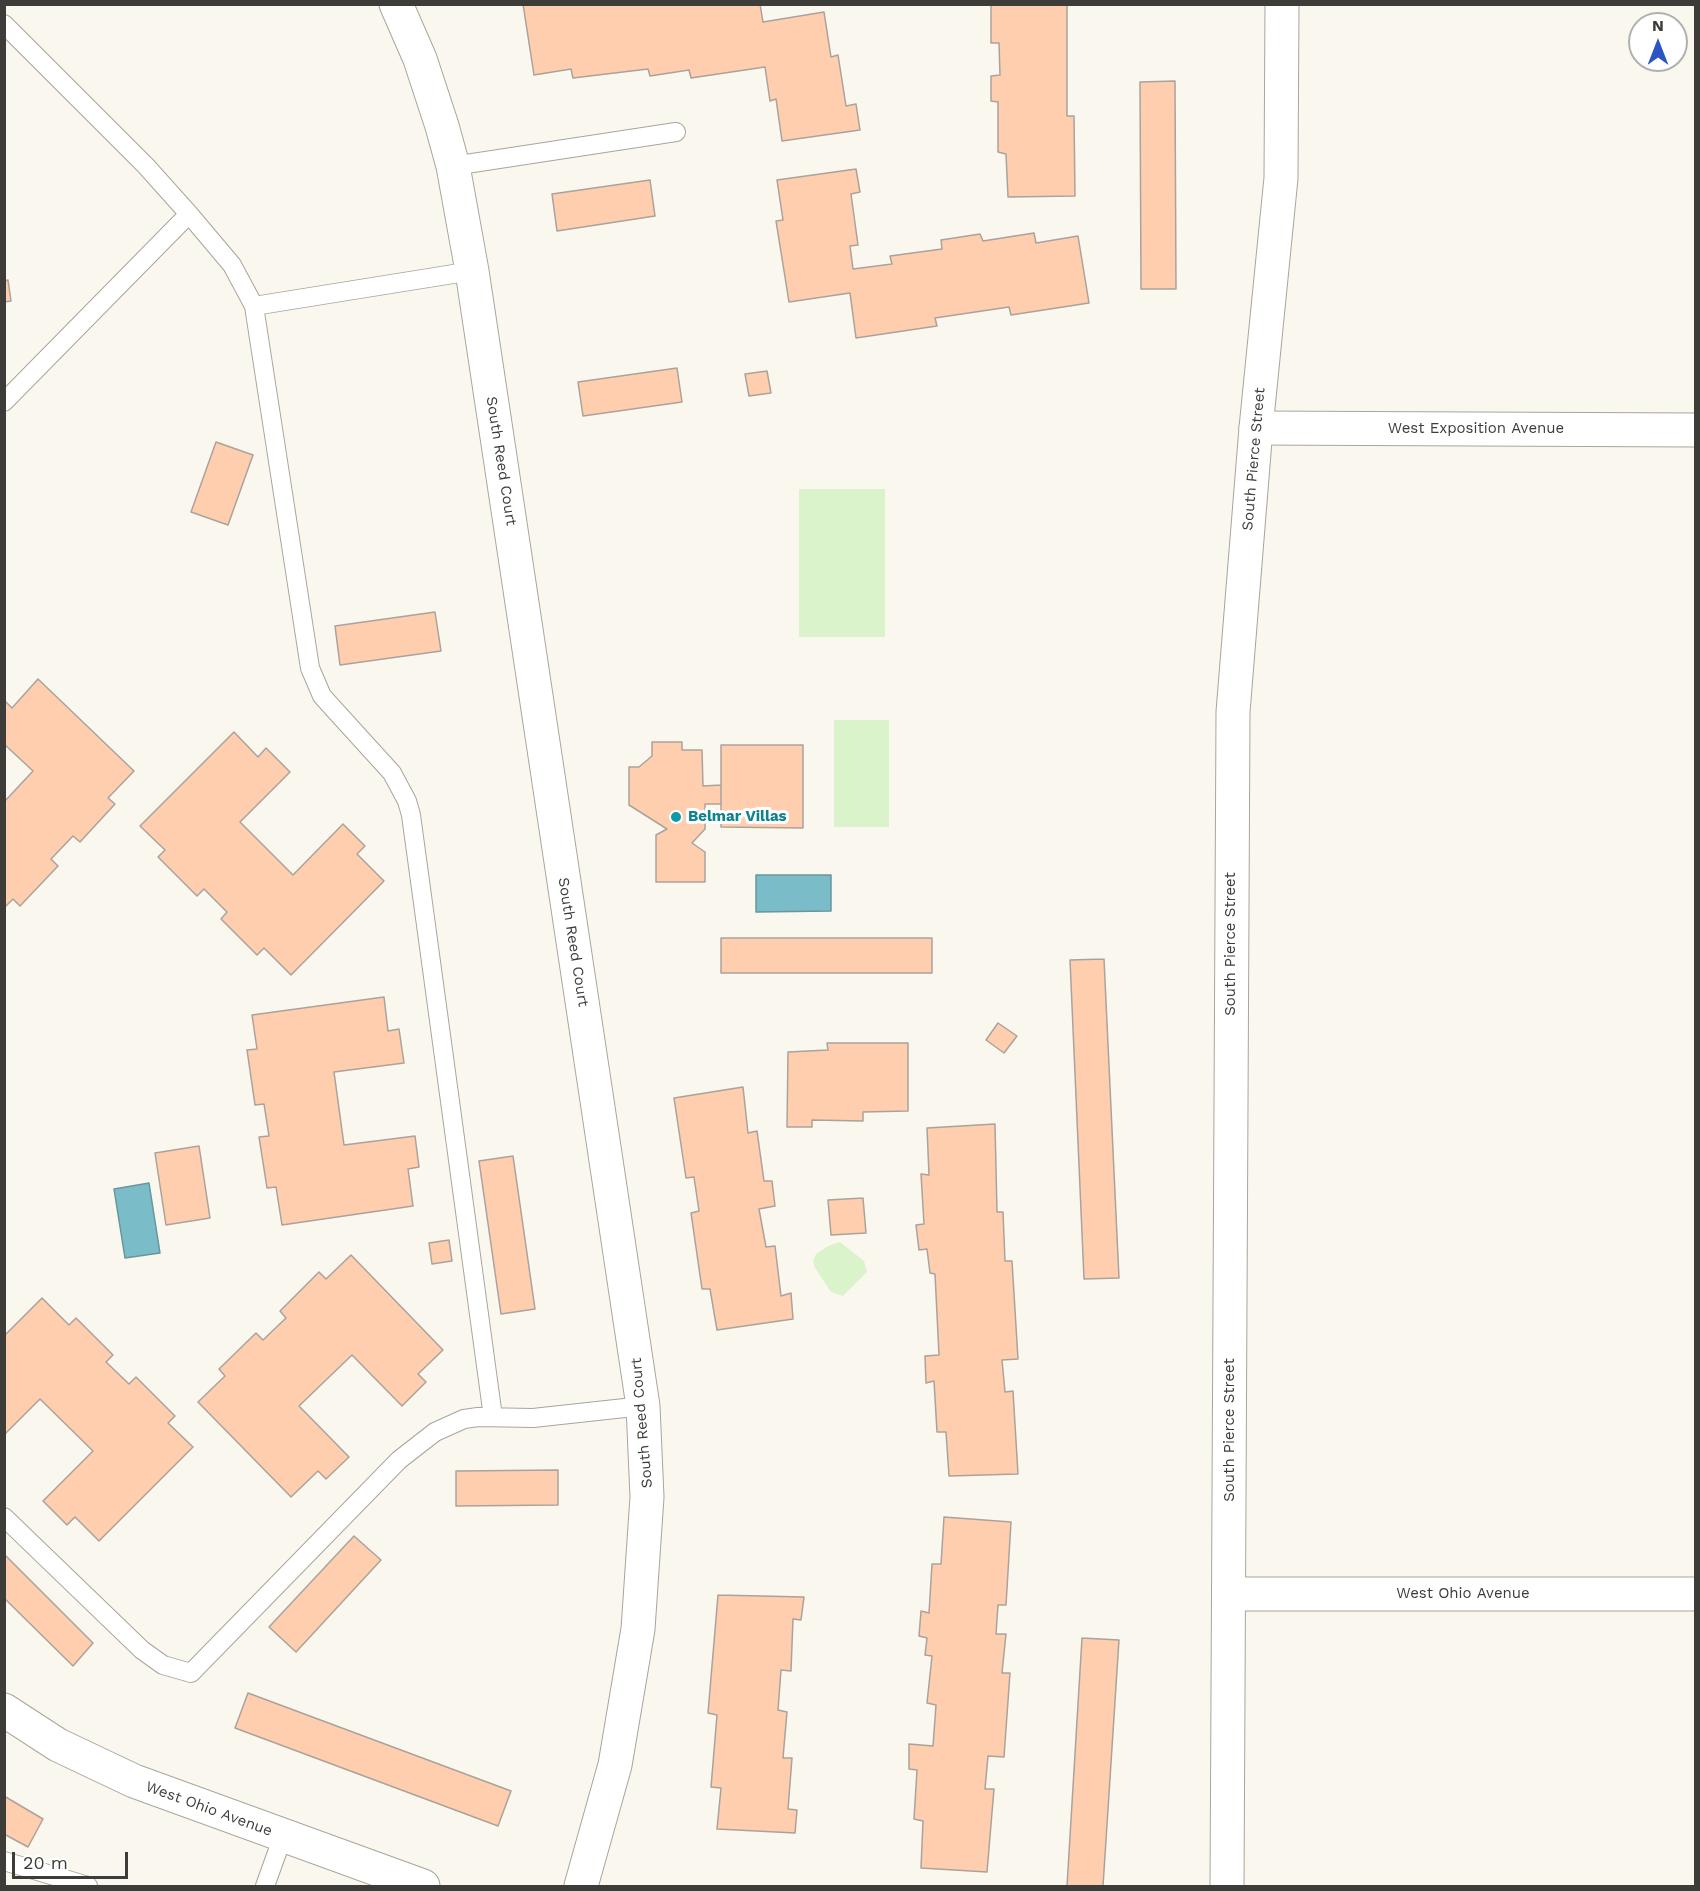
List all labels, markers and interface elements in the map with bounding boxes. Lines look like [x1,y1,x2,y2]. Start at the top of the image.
north arrow [1628,12,1688,72]
text: N [1652,16,1664,35]
street label: South Pierce Street [1239,387,1269,531]
street label: South Reed Court [482,395,520,527]
street label: West Exposition Avenue [1388,420,1564,438]
place label: Belmar Villas [688,808,787,826]
marker: Belmar Villas [669,810,683,824]
street label: South Pierce Street [1222,872,1240,1016]
street label: South Reed Court [554,876,592,1008]
street label: South Reed Court [627,1357,657,1489]
street label: South Pierce Street [1221,1358,1239,1502]
street label: West Ohio Avenue [1396,1585,1530,1603]
street label: West Ohio Avenue [143,1778,275,1840]
scale bar [15,1840,130,1878]
text: 20 m [23,1852,68,1873]

